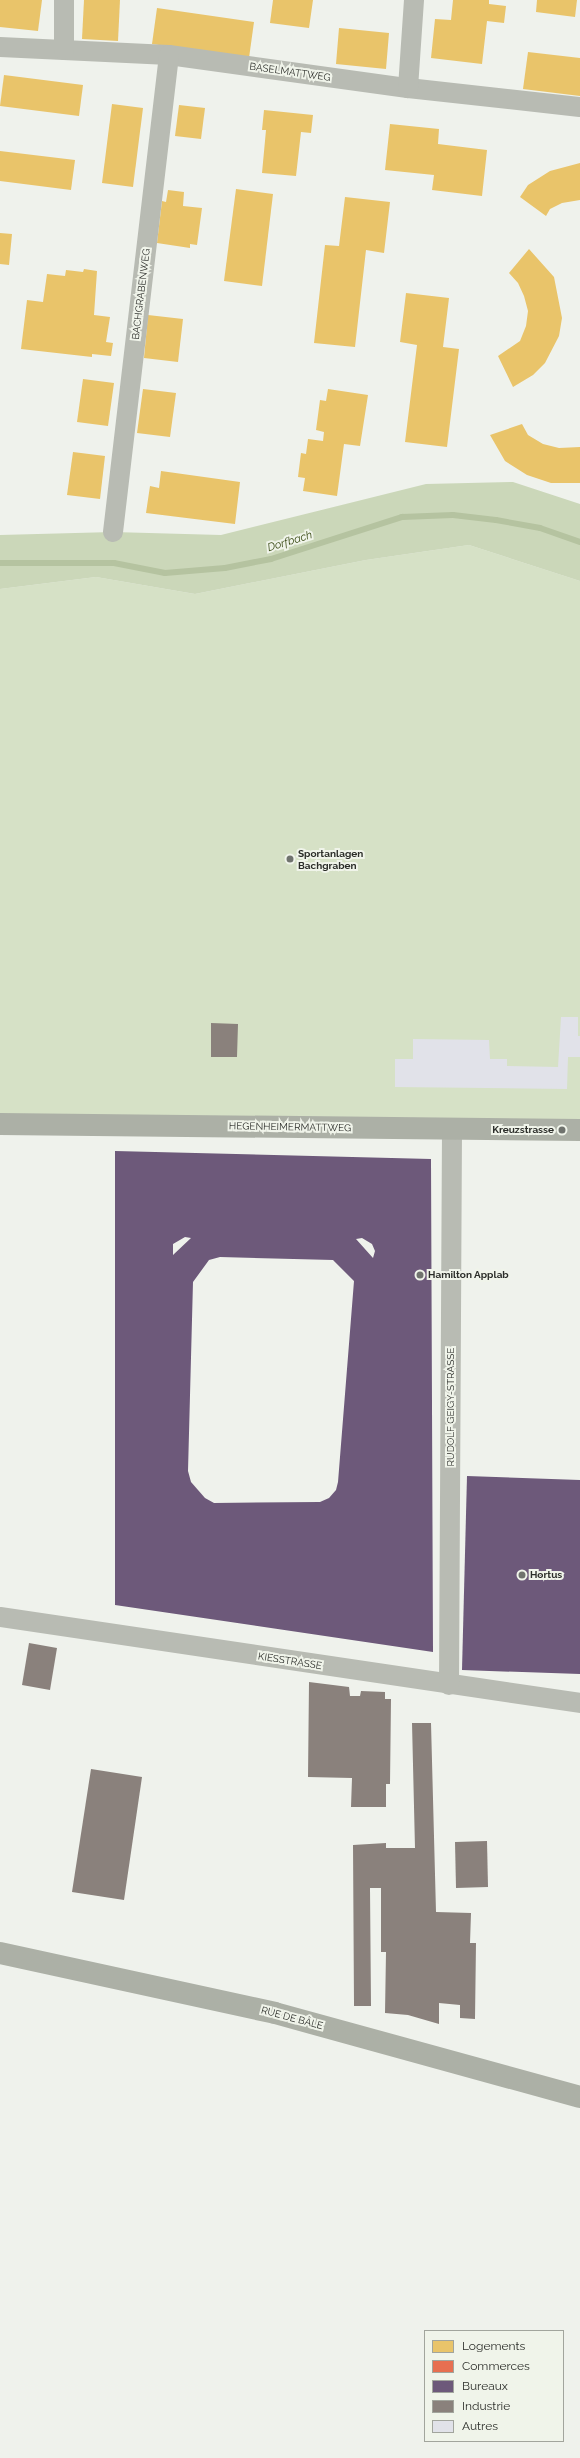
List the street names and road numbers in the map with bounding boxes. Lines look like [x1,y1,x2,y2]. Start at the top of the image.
street label: BASELMATTWEG [249,60,331,84]
street label: BACHGRABENWEG [129,248,153,340]
street label: HEGENHEIMERMATTWEG [229,1120,351,1134]
street label: RUDOLF GEIGY-STRASSE [445,1347,457,1467]
street label: KIESSTRASSE [257,1650,323,1672]
street label: RUE DE BÂLE [260,2004,324,2032]

